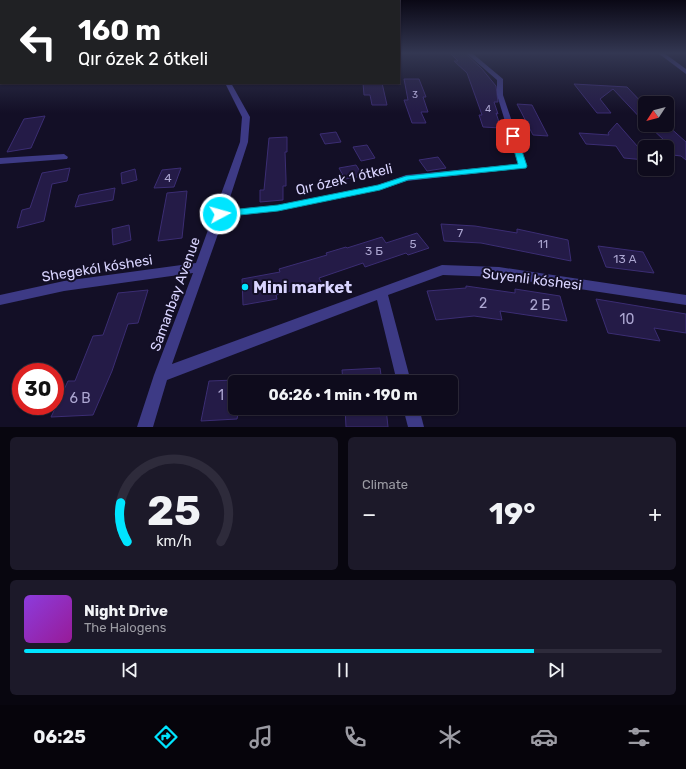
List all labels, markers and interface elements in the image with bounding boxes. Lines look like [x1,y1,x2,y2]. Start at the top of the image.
text: 160 m [78,14,161,47]
icon: left [12,16,64,68]
text: Qır ózek 2 ótkeli [78,48,208,70]
house number: 3 [412,89,418,101]
north arrow [638,96,674,132]
map controls [638,96,674,176]
house number: 4 [485,103,491,115]
pin [496,119,530,153]
icon: arrive [502,125,524,147]
button: sound [638,140,674,176]
street label: Qır ózek 1 ótkeli [294,160,394,199]
house number: 4 [164,171,172,185]
position arrow [199,193,241,235]
house number: 7 [457,226,463,240]
street label: Samanbay Avenue [147,235,204,354]
house number: 5 [409,237,417,251]
house number: 11 [538,237,548,251]
house number: 3 Б [365,244,383,258]
street label: Shegekól kóshesi [40,251,154,286]
house number: 13 А [613,252,637,266]
street label: Suyenli kóshesi [481,265,583,294]
place label: Mini market [253,277,352,297]
marker: Mini market [240,282,250,292]
house number: 2 [479,295,487,312]
house number: 2 Б [530,297,550,314]
house number: 10 [620,311,635,328]
speed limit sign: 30 [12,363,64,415]
text: 06:26 · 1 min · 190 m [268,386,418,404]
house number: 1 [218,387,224,404]
house number: 6 В [69,390,91,407]
text: Climate [362,477,408,492]
text: 25 [147,485,201,534]
text: 19° [489,496,536,532]
text: − [362,501,376,528]
text: + [648,501,662,528]
text: km/h [156,532,192,549]
text: Night Drive [84,602,168,620]
text: The Halogens [84,620,166,635]
icon: previous [119,659,141,681]
icon: pause [332,659,354,681]
icon: next [545,659,567,681]
icon: directions [152,723,180,751]
icon: music [247,723,275,751]
icon: phone [341,723,369,751]
icon: climate [436,723,464,751]
icon: car [530,723,558,751]
icon: filters [625,723,653,751]
text: 06:25 [33,726,86,748]

